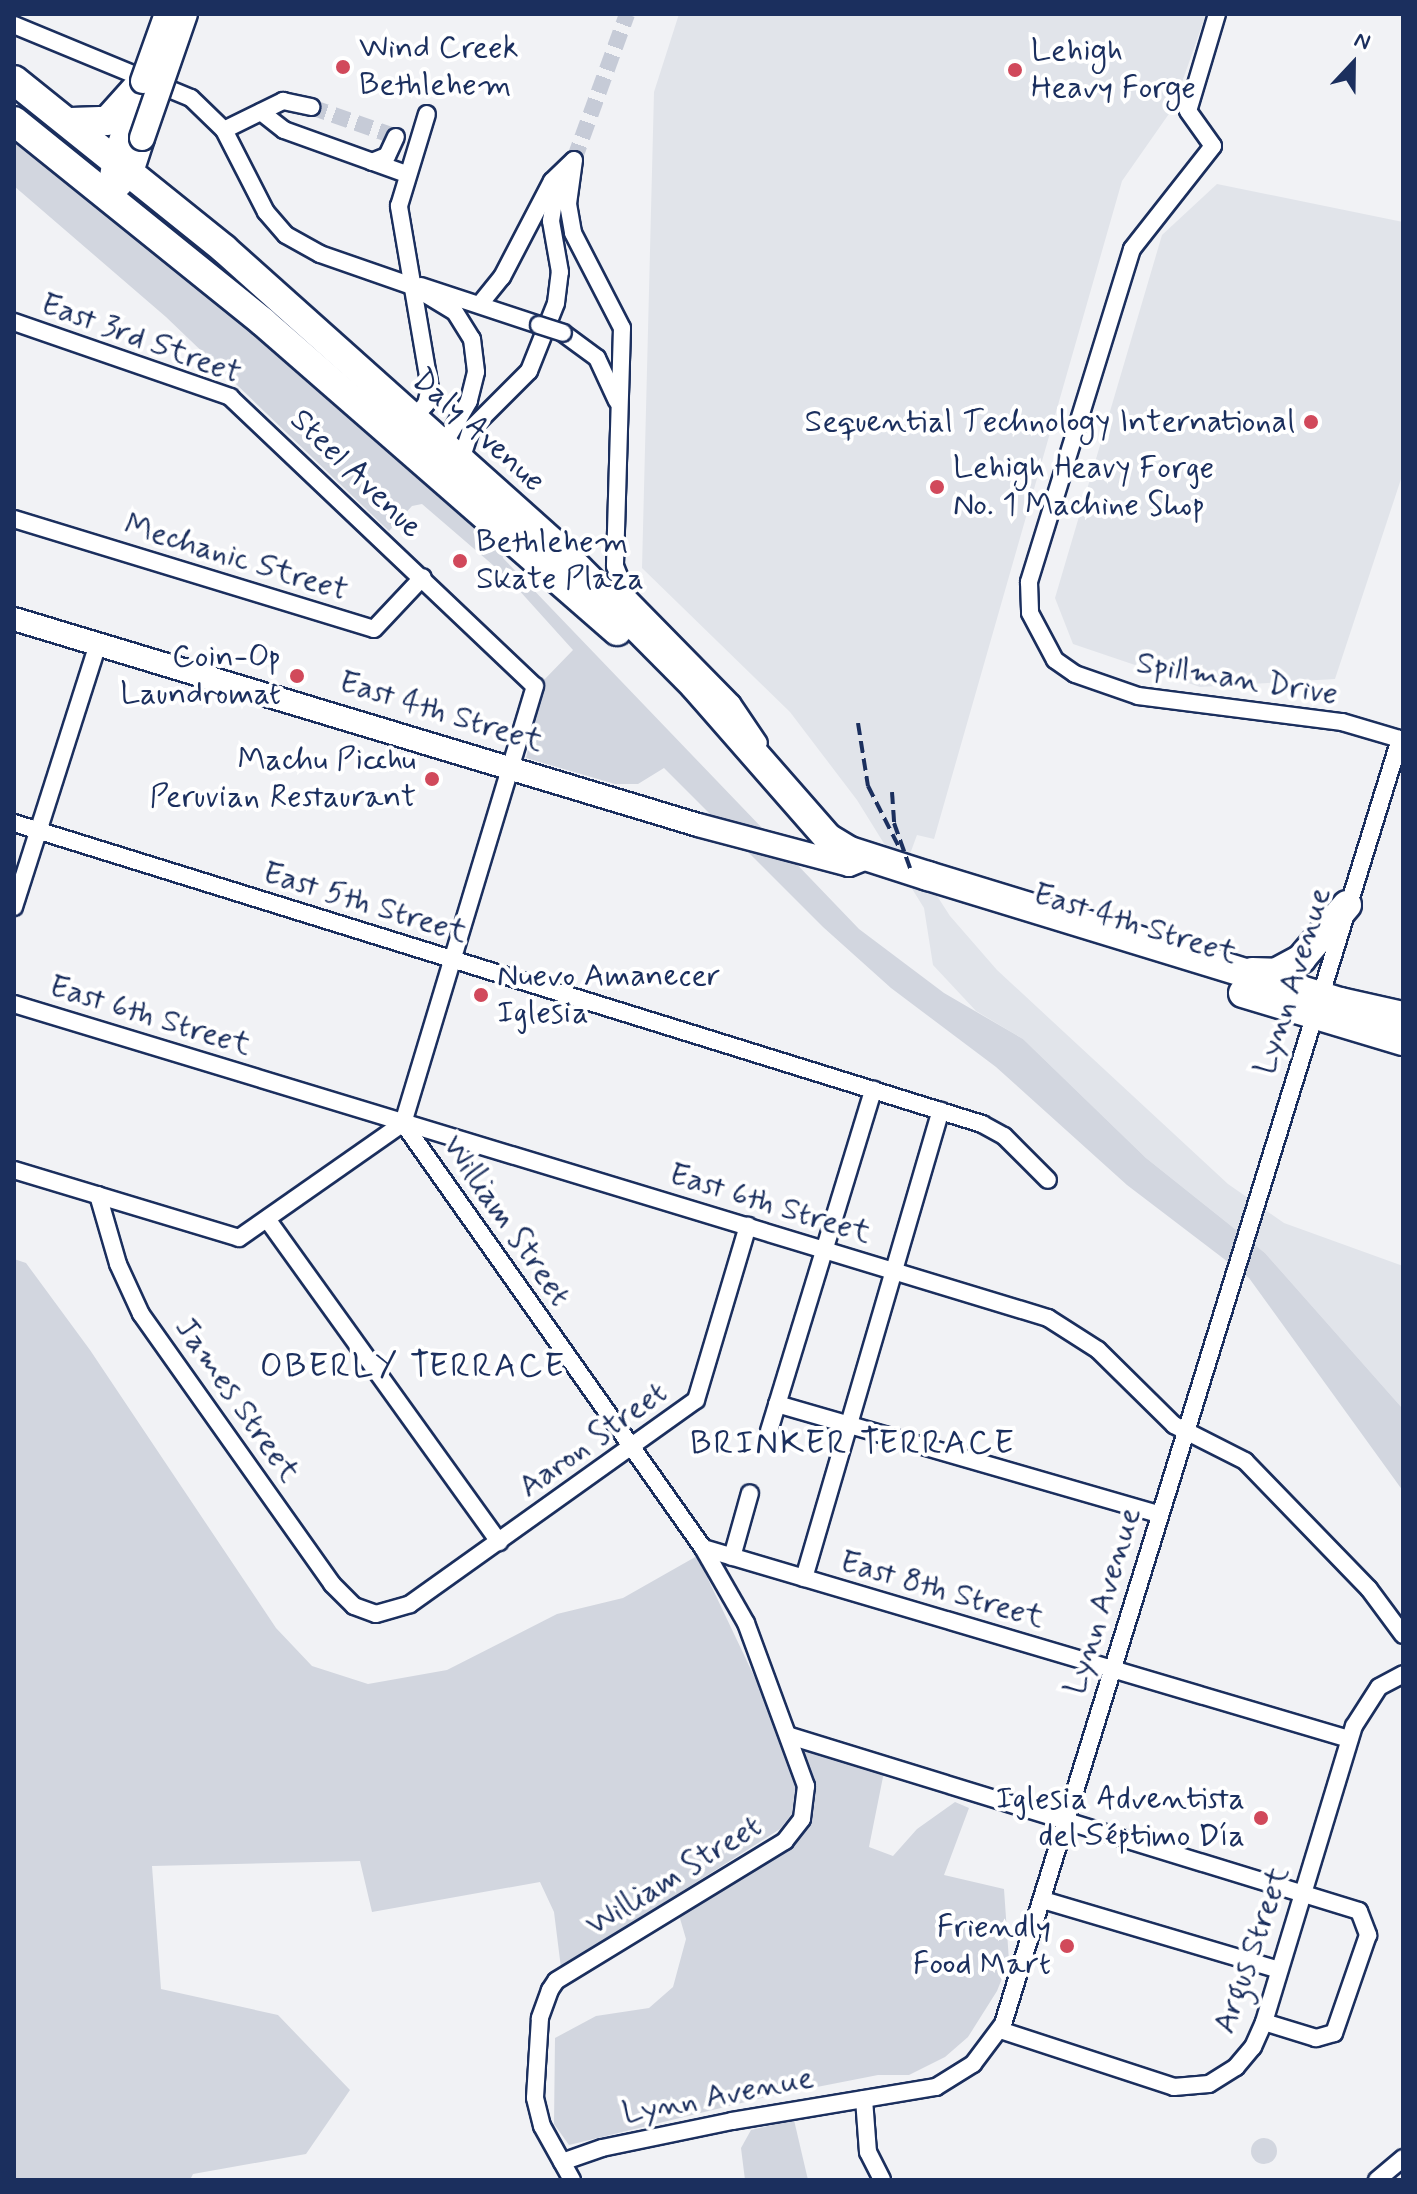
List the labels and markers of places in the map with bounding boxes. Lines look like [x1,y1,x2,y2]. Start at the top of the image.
place label: Wind Creek Bethlehem [359,30,519,105]
place label: Lehigh Heavy Forge [1031,33,1196,108]
marker: Wind Creek Bethlehem [334,58,352,76]
marker: Lehigh Heavy Forge [1006,61,1024,79]
place label: Sequential Technology International [807,403,1295,441]
marker: Sequential Technology International [1302,413,1320,431]
place label: Lehigh Heavy Forge No. 1 Machine Shop [953,450,1219,525]
marker: Lehigh Heavy Forge No. 1 Machine Shop [928,478,946,496]
place label: Bethlehem Skate Plaza [476,524,640,599]
marker: Bethlehem Skate Plaza [451,552,469,570]
place label: Coin-Op Laundromat [120,639,281,714]
marker: Coin-Op Laundromat [288,667,306,685]
place label: Machu Picchu Peruvian Restaurant [148,742,416,817]
marker: Machu Picchu Peruvian Restaurant [423,770,441,788]
place label: Nuevo Amanecer Iglesia [497,958,720,1033]
marker: Nuevo Amanecer Iglesia [472,986,490,1004]
place label: Iglesia Adventista del Séptimo Día [996,1781,1245,1856]
marker: Iglesia Adventista del Séptimo Día [1252,1809,1270,1827]
place label: Friendly Food Mart [911,1909,1051,1984]
marker: Friendly Food Mart [1058,1937,1076,1955]

